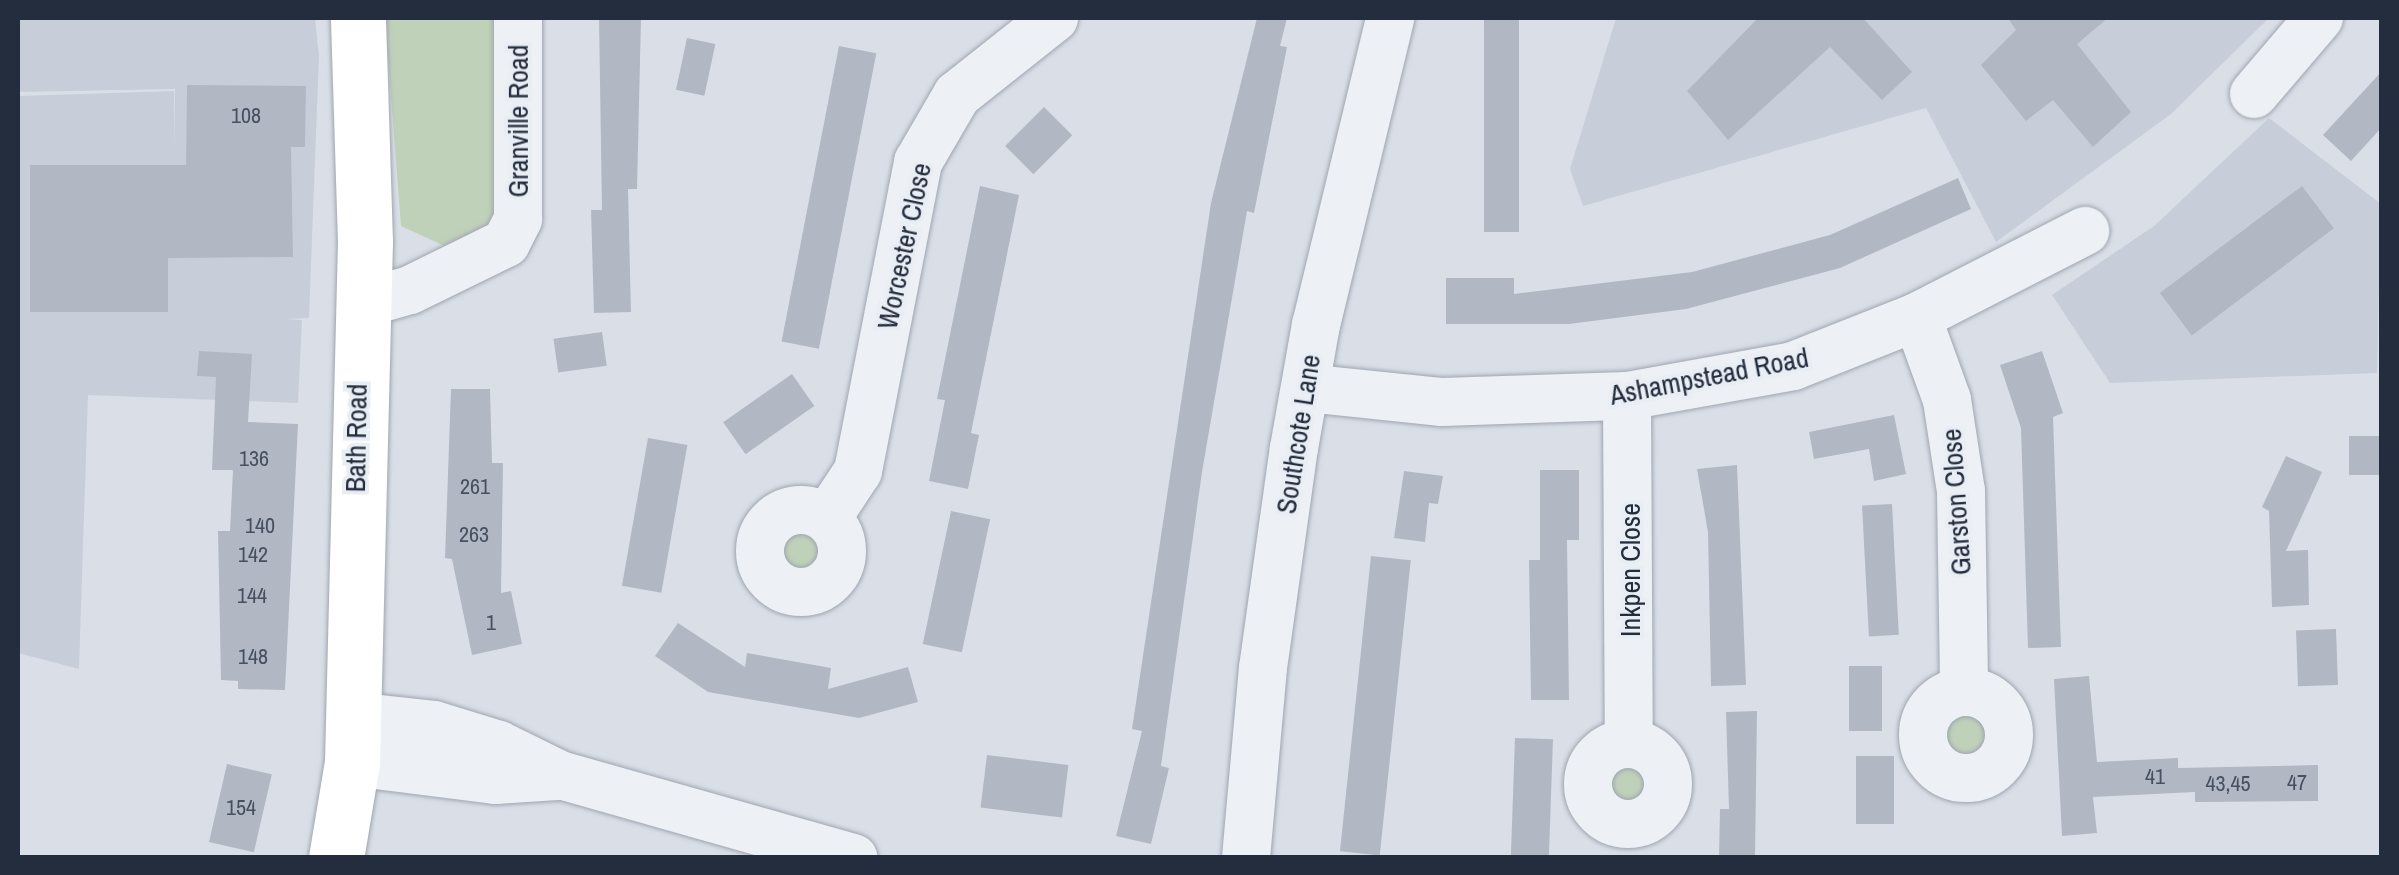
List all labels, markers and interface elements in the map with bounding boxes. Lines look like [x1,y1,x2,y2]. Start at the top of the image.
street label: Granville Road [501,44,535,198]
house number: 108 [231,103,261,129]
street label: Worcester Close [870,160,938,332]
street label: Ashampstead Road [1607,340,1811,412]
street label: Southcote Lane [1269,352,1327,516]
street label: Bath Road [338,383,374,493]
street label: Garston Close [1934,428,1978,576]
house number: 136 [239,446,269,472]
house number: 261 [460,474,490,500]
street label: Inkpen Close [1613,503,1647,637]
house number: 140 [245,513,275,539]
house number: 263 [459,522,489,548]
house number: 142 [238,542,268,568]
house number: 144 [237,583,267,609]
house number: 1 [486,610,496,636]
house number: 148 [238,644,268,670]
house number: 41 [2145,764,2165,790]
house number: 47 [2287,770,2307,796]
house number: 43,45 [2205,771,2251,797]
house number: 154 [226,795,256,821]

